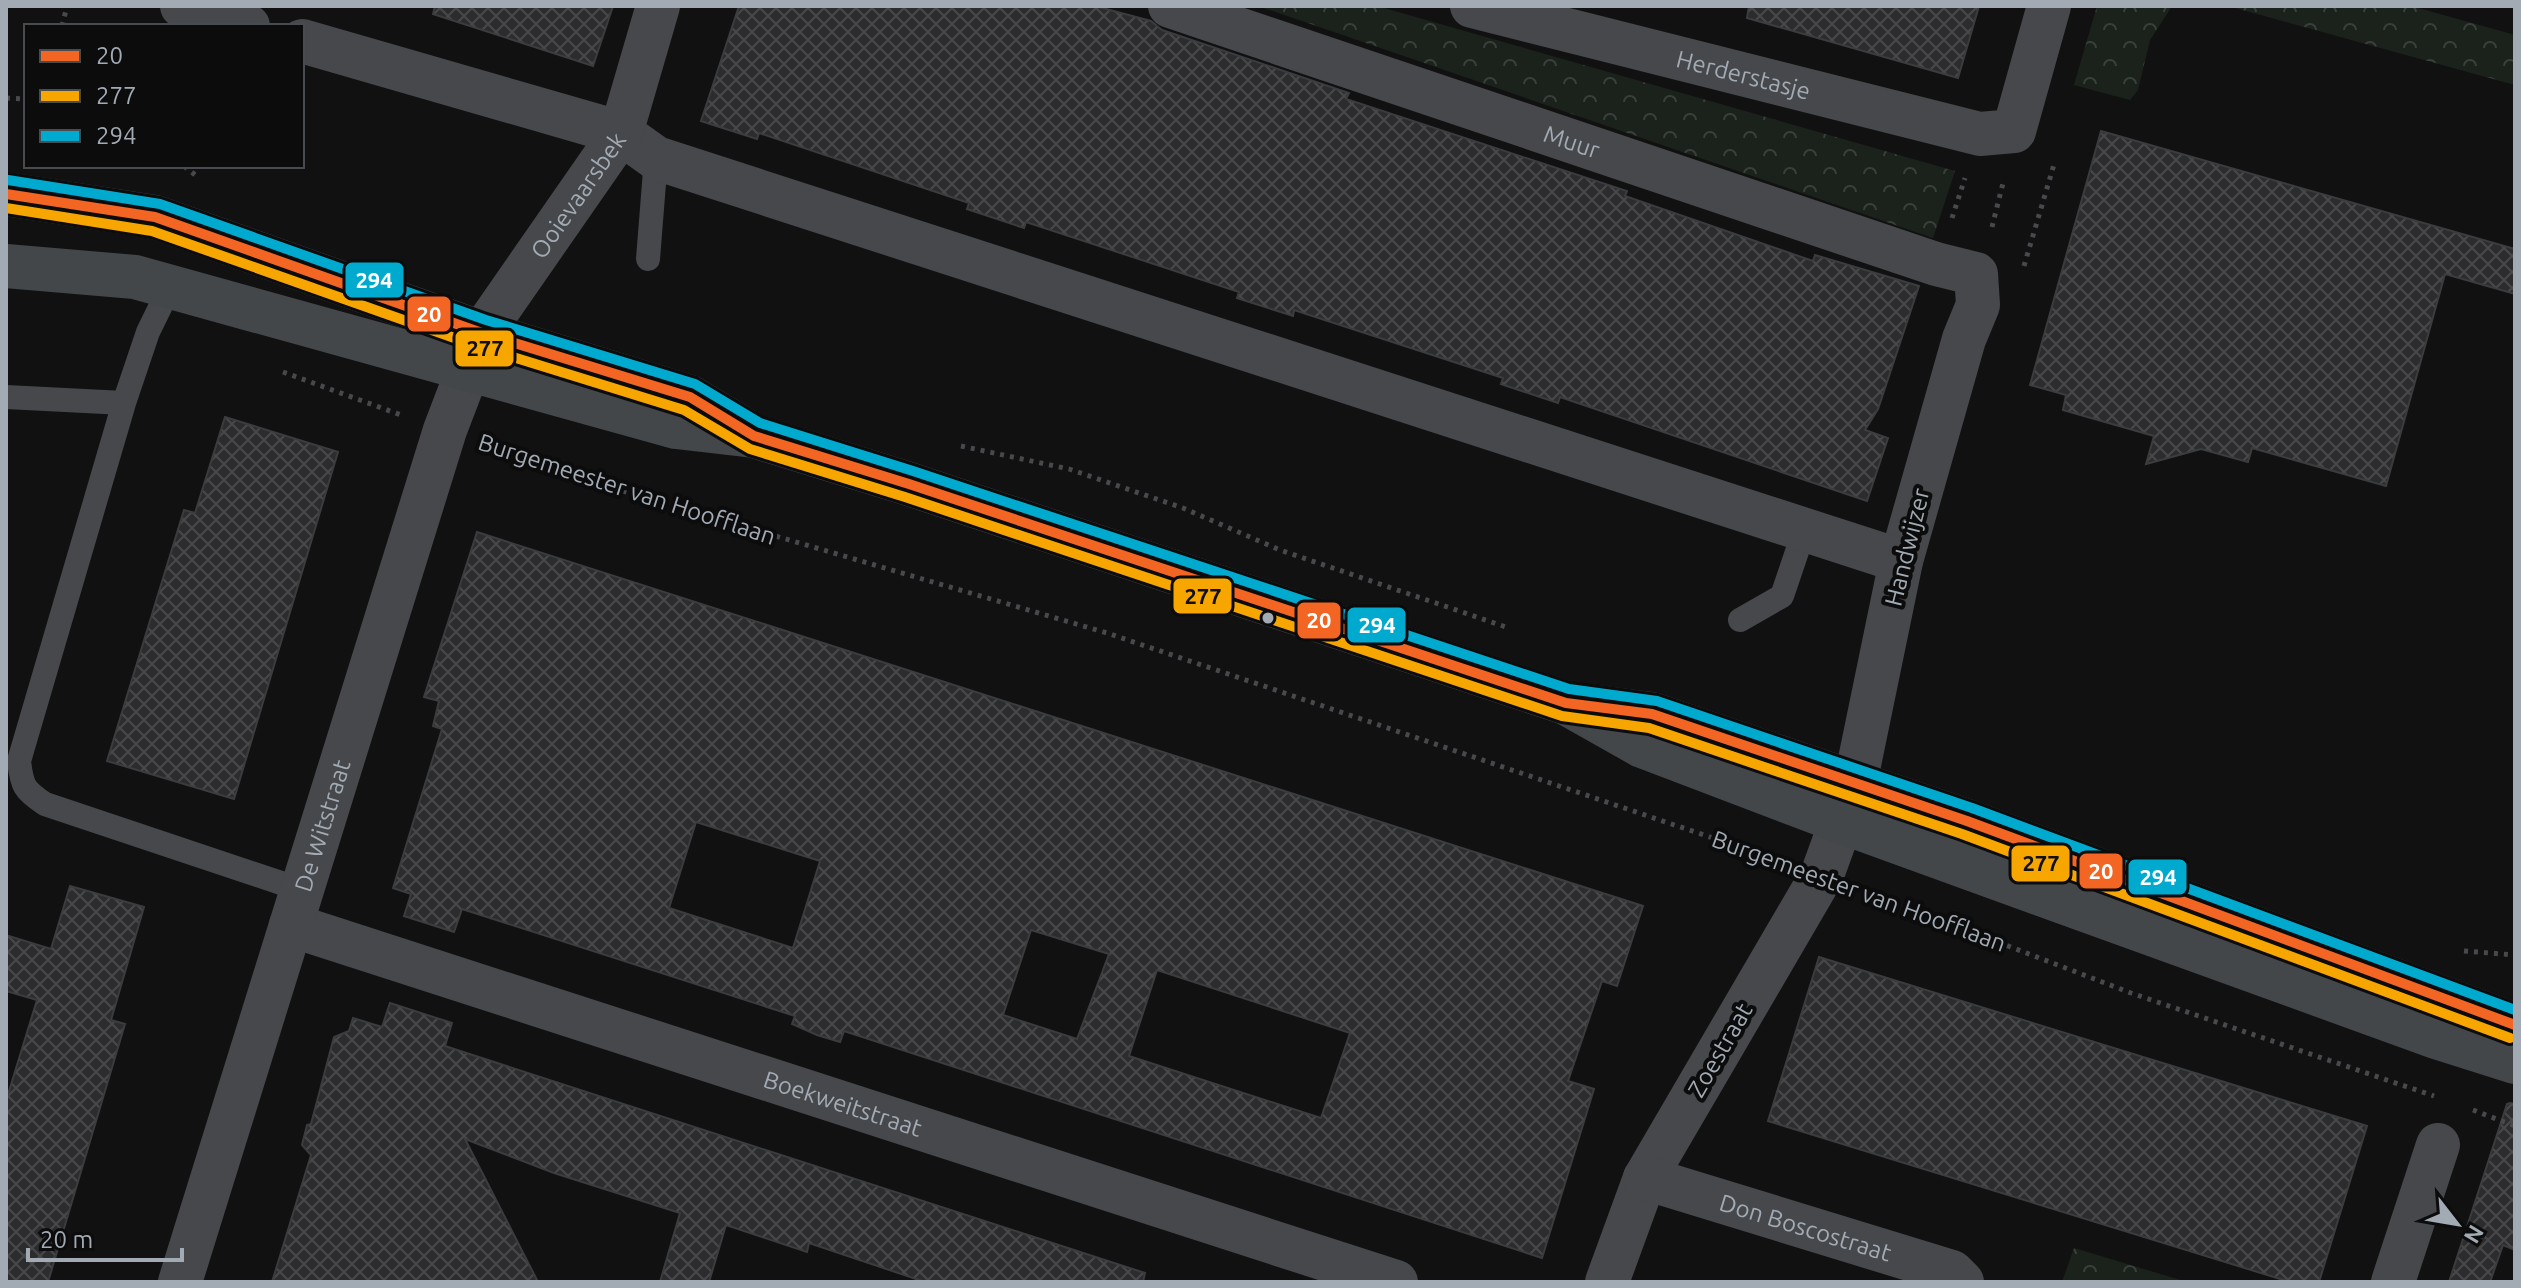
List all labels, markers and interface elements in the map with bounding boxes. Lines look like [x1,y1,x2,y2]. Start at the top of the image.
legend [24,24,304,168]
text: 20 [96,42,123,69]
street label: Herderstasje [1674,45,1813,104]
text: 277 [96,82,137,109]
street label: Muur [1540,119,1603,163]
text: 294 [96,122,137,149]
street label: Ooievaarsbek [525,127,631,263]
line badge: 294 [344,261,405,299]
text: 294 [355,267,393,292]
line badge: 20 [406,295,452,333]
text: 20 [417,301,441,326]
line badge: 277 [454,329,515,368]
text: 277 [466,335,504,360]
street label: Burgemeester van Hoofflaan [475,428,779,550]
street label: Handwijzer [1879,485,1935,609]
line badge: 277 [1172,577,1233,615]
text: 277 [1184,583,1222,608]
line badge: 20 [1296,601,1342,640]
line badge: 294 [1346,606,1407,644]
text: 20 [1307,607,1331,632]
unlabelled marker [1260,610,1276,626]
text: 294 [1358,612,1396,637]
street label: De Witstraat [289,756,355,895]
street label: Burgemeester van Hoofflaan [1708,825,2010,957]
line badge: 277 [2010,844,2071,883]
text: 277 [2022,850,2060,875]
line badge: 20 [2078,852,2124,890]
text: 20 [2089,858,2113,883]
line badge: 294 [2127,858,2188,896]
text: 294 [2139,864,2177,889]
street label: Zoestraat [1682,998,1758,1102]
street label: Boekweitstraat [760,1065,926,1142]
north arrow [2417,1184,2497,1264]
street label: Don Boscostraat [1717,1188,1895,1266]
scale bar [28,1212,182,1262]
text: N [2460,1221,2490,1248]
text: 20 m [40,1226,93,1253]

